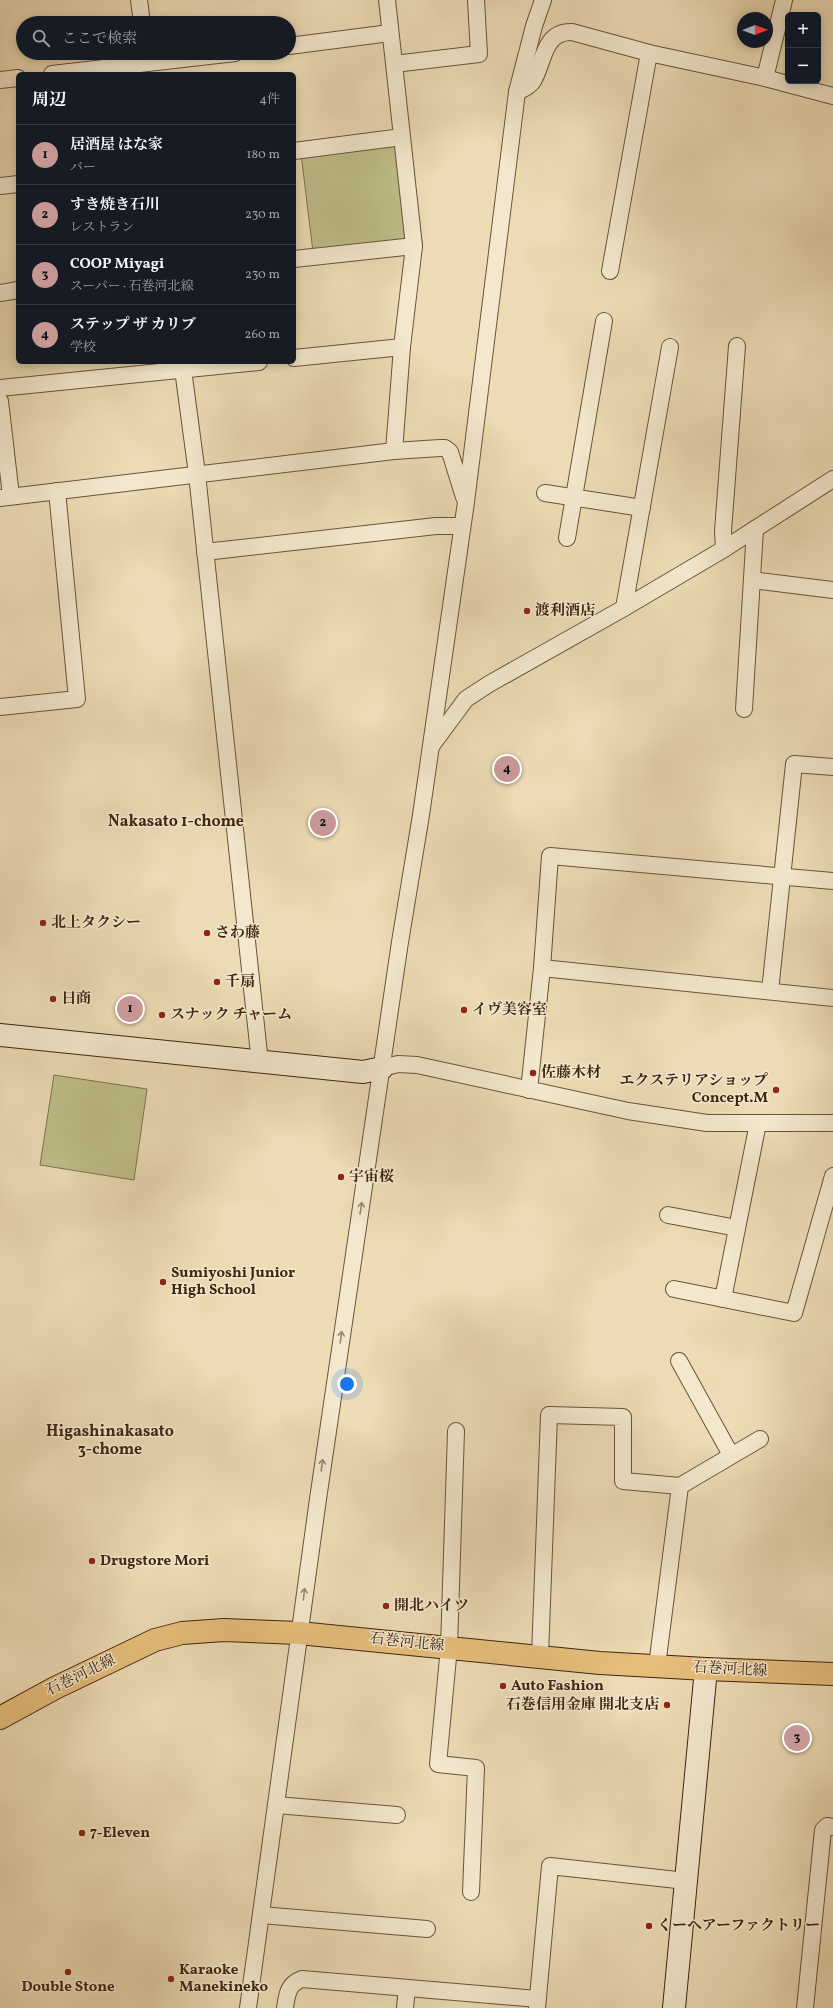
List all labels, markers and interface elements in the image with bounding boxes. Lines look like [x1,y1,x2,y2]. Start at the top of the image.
north arrow [737,12,773,48]
map controls [785,12,821,84]
button: + [785,12,821,48]
search box [16,16,296,60]
icon: search [30,27,52,49]
text: ここで検索 [62,29,137,50]
button: − [785,48,821,84]
text: 周辺 [32,89,66,112]
text: 4件 [259,91,280,109]
text: 居酒屋 はな家 [70,135,163,156]
text: 1 [42,146,48,164]
text: 180 m [246,146,280,164]
text: バー [70,159,96,177]
text: すき焼き石川 [70,195,160,216]
text: 2 [42,206,48,224]
text: 230 m [245,206,280,224]
text: レストラン [70,219,135,237]
text: COOP Miyagi [70,254,164,275]
text: 3 [42,266,48,284]
text: 230 m [245,266,280,284]
text: スーパー · 石巻河北線 [70,278,193,296]
text: ステップ ザ カリブ [70,315,196,336]
text: 4 [41,326,49,344]
text: 260 m [245,326,280,344]
text: 学校 [70,339,96,357]
place label: 渡利酒店 [535,601,595,622]
marker: 渡利酒店 [522,606,532,616]
pin: 4 [494,754,520,784]
pin: 2 [310,808,336,838]
district label: Nakasato 1-chome [108,811,244,833]
place label: 北上タクシー [51,913,141,934]
marker: 北上タクシー [38,918,48,928]
place label: さわ藤 [215,923,260,944]
marker: さわ藤 [202,928,212,938]
place label: 千扇 [225,972,255,993]
marker: 千扇 [212,977,222,987]
place label: 日商 [61,989,91,1010]
marker: 日商 [48,994,58,1004]
pin: 1 [117,994,143,1024]
place label: イヴ美容室 [472,1000,547,1021]
place label: スナック チャーム [170,1005,292,1026]
marker: イヴ美容室 [459,1005,469,1015]
marker: スナック チャーム [157,1010,167,1020]
place label: 佐藤木材 [541,1063,601,1084]
marker: 佐藤木材 [528,1068,538,1078]
place label: エクステリアショップ Concept.M [619,1071,769,1109]
marker: エクステリアショップ Concept.M [771,1085,781,1095]
place label: 宇宙桜 [349,1167,394,1188]
marker: 宇宙桜 [336,1172,346,1182]
one-way arrow [357,1202,365,1215]
place label: Sumiyoshi Junior High School [171,1263,295,1301]
marker: Sumiyoshi Junior High School [158,1277,168,1287]
one-way arrow [337,1331,345,1344]
your location [337,1374,357,1394]
district label: Higashinakasato 3-chome [46,1421,174,1461]
one-way arrow [319,1459,327,1472]
place label: Drugstore Mori [100,1551,209,1572]
marker: Drugstore Mori [87,1556,97,1566]
one-way arrow [300,1588,308,1601]
place label: 開北ハイツ [394,1596,469,1617]
marker: 開北ハイツ [381,1601,391,1611]
street label: 石巻河北線 [369,1629,445,1657]
street label: 石巻河北線 [43,1650,119,1702]
street label: 石巻河北線 [692,1658,768,1682]
place label: Auto Fashion [511,1676,604,1697]
marker: Auto Fashion [498,1681,508,1691]
place label: 石巻信用金庫 開北支店 [506,1695,659,1716]
marker: 石巻信用金庫 開北支店 [662,1700,672,1710]
pin: 3 [784,1723,810,1753]
place label: 7-Eleven [90,1823,150,1844]
marker: 7-Eleven [77,1828,87,1838]
place label: くーヘアーファクトリー [657,1916,820,1937]
marker: くーヘアーファクトリー [644,1921,654,1931]
place label: Karaoke Manekineko [179,1960,269,1998]
marker: Double Stone [63,1967,73,1977]
marker: Karaoke Manekineko [166,1974,176,1984]
place label: Double Stone [21,1977,115,1998]

